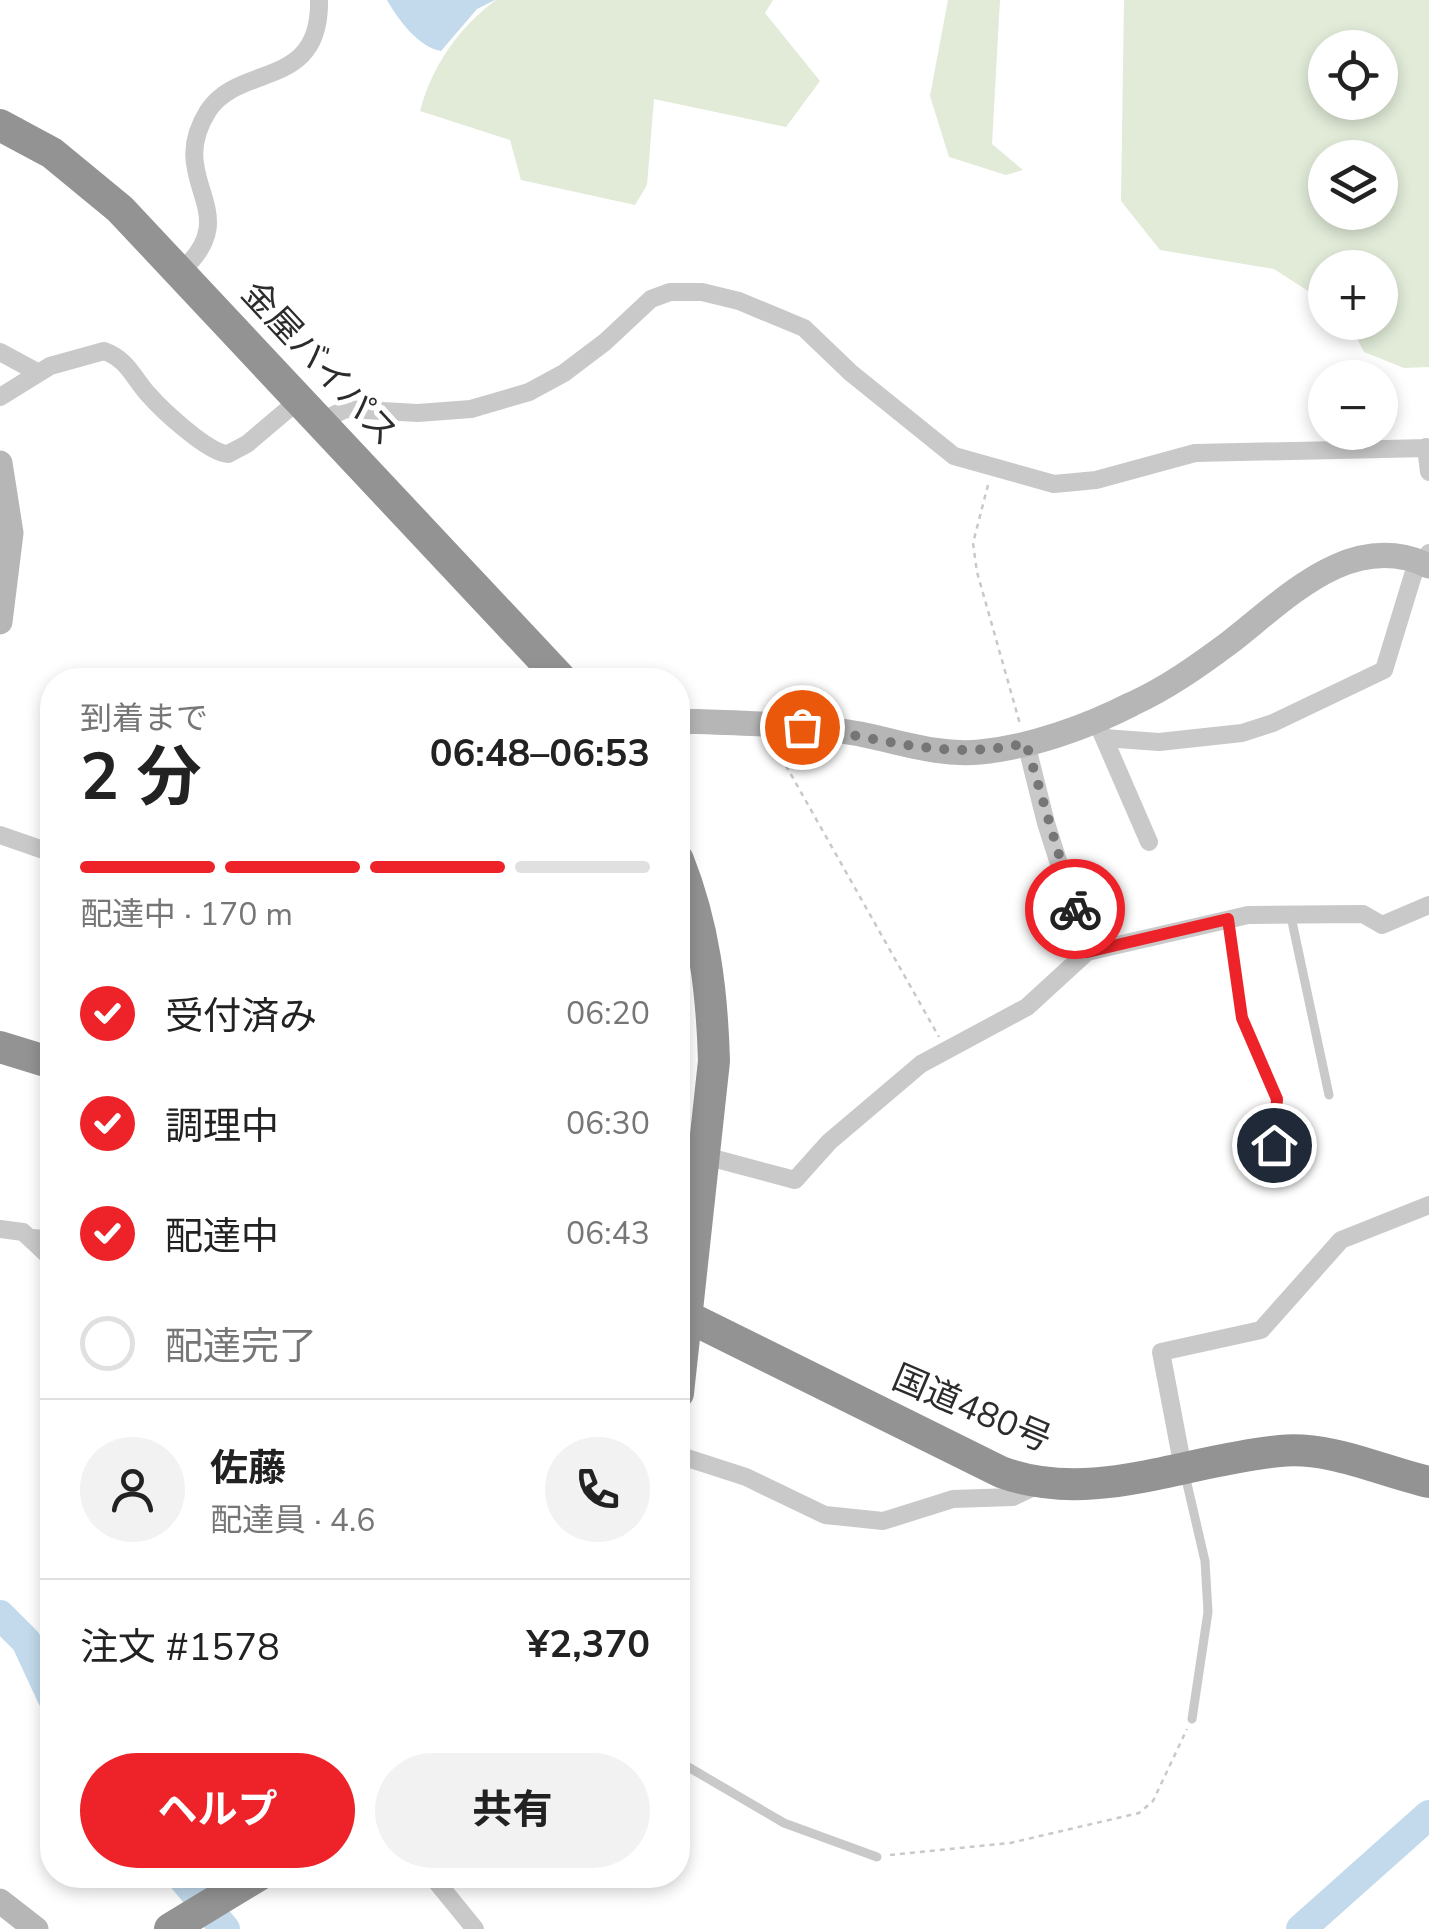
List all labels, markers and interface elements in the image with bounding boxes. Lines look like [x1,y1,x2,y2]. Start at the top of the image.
map controls [1308,30,1398,450]
button: locate [1308,30,1398,120]
button: layers [1308,140,1398,230]
button: + [1308,250,1398,340]
street label: 金屋バイパス [231,271,408,456]
button: − [1308,360,1398,450]
pin [760,685,845,770]
text: 到着まで [80,697,208,740]
icon: bag [775,700,830,755]
text: 06:48–06:53 [430,728,650,779]
text: 2 分 [80,733,202,822]
courier [1025,859,1125,959]
icon: bike [1048,882,1103,937]
text: 配達中 · 170 m [80,893,293,936]
icon: check [80,986,135,1041]
text: 受付済み [165,991,317,1042]
text: 06:20 [566,992,650,1035]
icon: check [80,1096,135,1151]
text: 調理中 [165,1101,279,1152]
text: 06:30 [566,1102,650,1145]
pin [1232,1103,1317,1188]
icon: home [1247,1118,1302,1173]
icon: check [80,1206,135,1261]
text: 配達中 [165,1211,279,1262]
text: 06:43 [566,1212,650,1255]
text: 配達完了 [165,1321,317,1372]
street label: 国道480号 [885,1354,1058,1463]
button: person [80,1437,185,1542]
button: phone [545,1437,650,1542]
text: 佐藤 [210,1443,286,1494]
text: 配達員 · 4.6 [210,1499,375,1542]
text: ¥2,370 [527,1619,650,1670]
text: 注文 #1578 [80,1622,280,1673]
button: ヘルプ [80,1753,355,1868]
button: 共有 [375,1753,650,1868]

